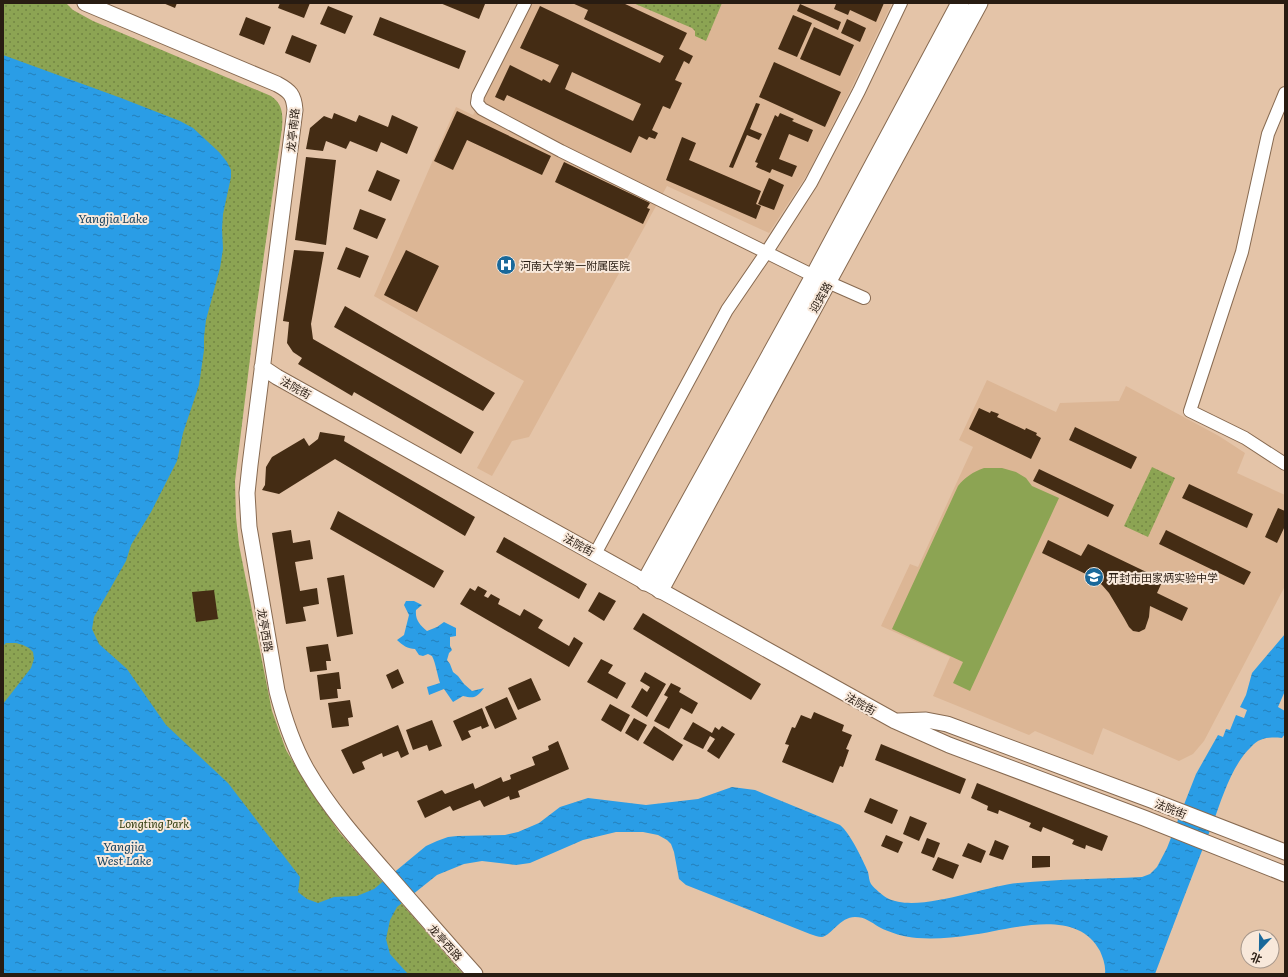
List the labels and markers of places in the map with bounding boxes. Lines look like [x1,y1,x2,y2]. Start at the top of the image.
hospital icon: 河南大学第一附属医院 [495,254,517,276]
place label: 河南大学第一附属医院 [520,257,630,273]
school or university icon: 开封市田家炳实验中学 [1083,566,1105,588]
place label: 开封市田家炳实验中学 [1108,569,1218,585]

